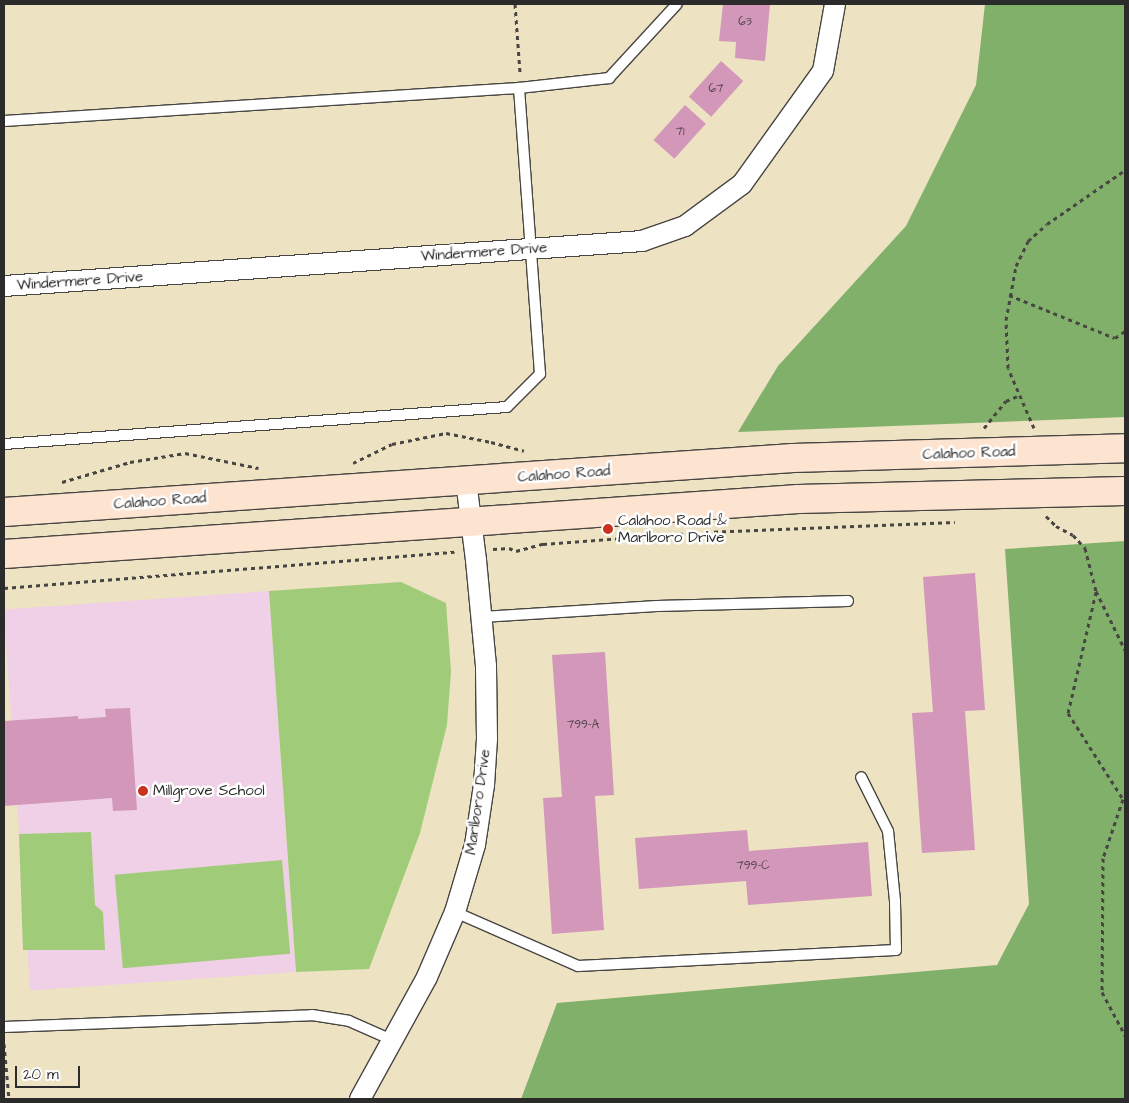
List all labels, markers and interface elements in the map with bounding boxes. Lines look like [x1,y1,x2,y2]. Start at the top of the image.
house number: 63 [738,15,752,29]
house number: 67 [709,82,723,96]
house number: 71 [676,125,684,139]
street label: Windermere Drive [420,239,548,265]
street label: Windermere Drive [16,268,144,294]
street label: Calahoo Road [922,442,1016,464]
street label: Calahoo Road [517,462,611,486]
street label: Calahoo Road [113,489,207,513]
place label: Calahoo Road & Marlboro Drive [618,511,727,546]
marker: Calahoo Road & Marlboro Drive [602,523,614,535]
house number: 799-A [567,718,599,732]
street label: Marlboro Drive [462,748,494,856]
place label: Millgrove School [153,782,265,800]
marker: Millgrove School [137,785,149,797]
house number: 799-C [736,859,770,873]
scale bar [18,1056,82,1088]
text: 20 m [23,1064,59,1085]

